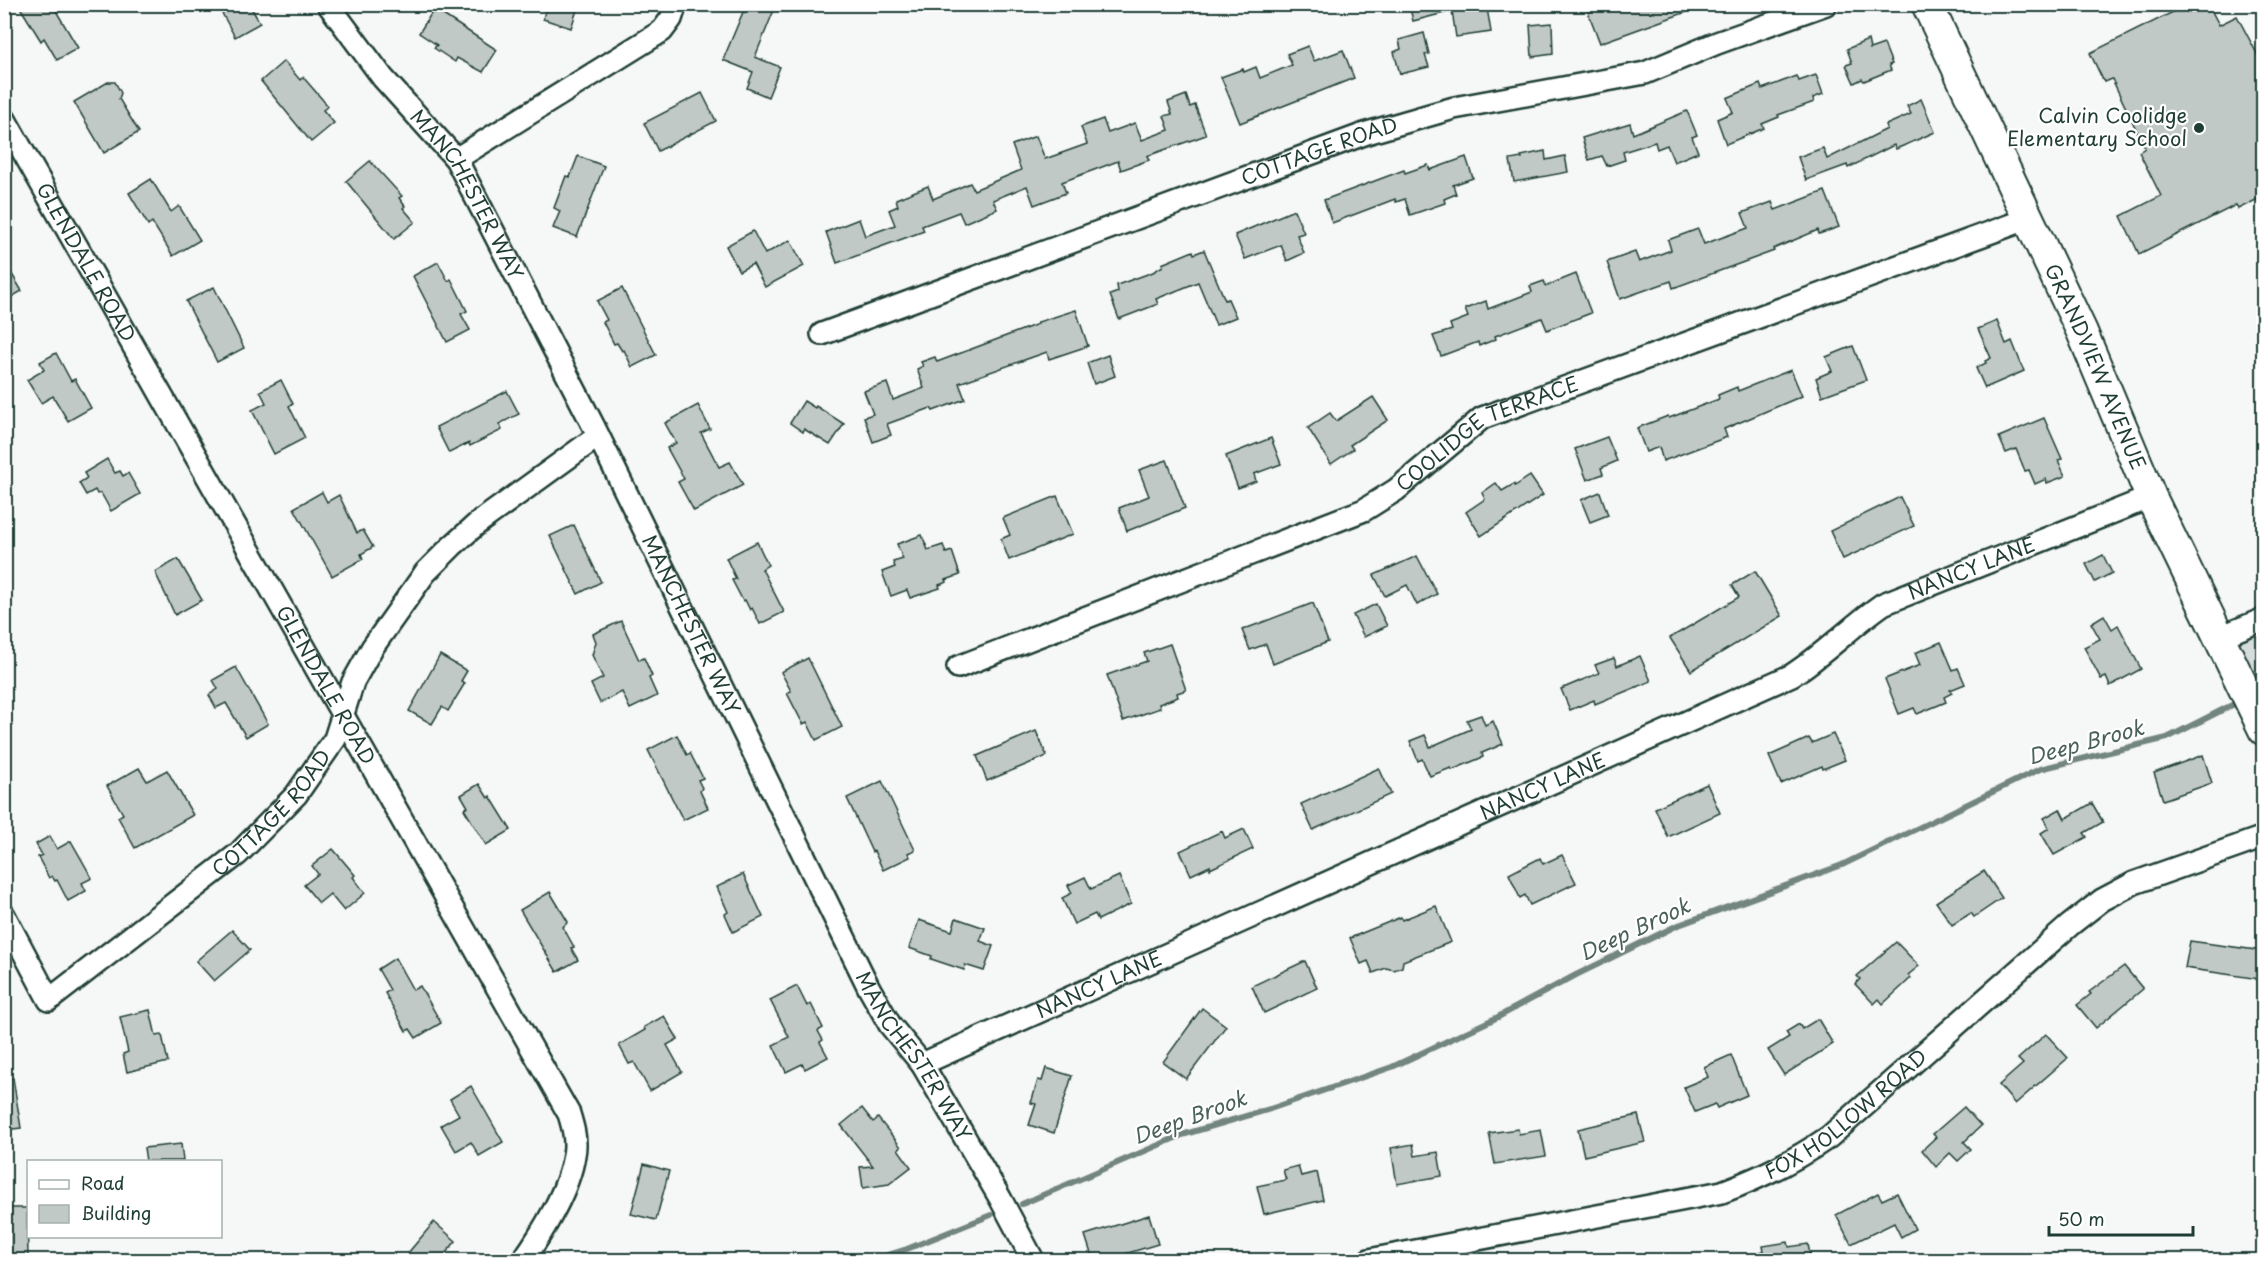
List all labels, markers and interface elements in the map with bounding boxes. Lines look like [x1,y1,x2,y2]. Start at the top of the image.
place label: Calvin Coolidge Elementary School [2007,100,2187,153]
street label: MANCHESTER WAY [404,102,532,285]
street label: COTTAGE ROAD [1237,109,1401,192]
marker: Calvin Coolidge Elementary School [2192,121,2206,135]
street label: GLENDALE ROAD [30,177,144,347]
street label: GRANDVIEW AVENUE [2038,258,2154,474]
street label: COOLIDGE TERRACE [1389,368,1582,498]
street label: MANCHESTER WAY [635,529,749,719]
street label: NANCY LANE [1903,529,2040,607]
street label: GLENDALE ROAD [269,599,384,770]
water label: Deep Brook [2024,710,2148,772]
street label: COTTAGE ROAD [205,743,338,883]
street label: NANCY LANE [1475,744,1610,827]
water label: Deep Brook [1574,888,1696,968]
street label: NANCY LANE [1031,943,1167,1025]
street label: MANCHESTER WAY [849,966,980,1146]
street label: FOX HOLLOW ROAD [1759,1041,1933,1186]
water label: Deep Brook [1128,1080,1251,1151]
legend [27,1160,222,1238]
text: Road [81,1169,125,1196]
text: Building [81,1199,151,1226]
scale bar [2049,1199,2193,1237]
text: 50 m [2058,1205,2105,1232]

